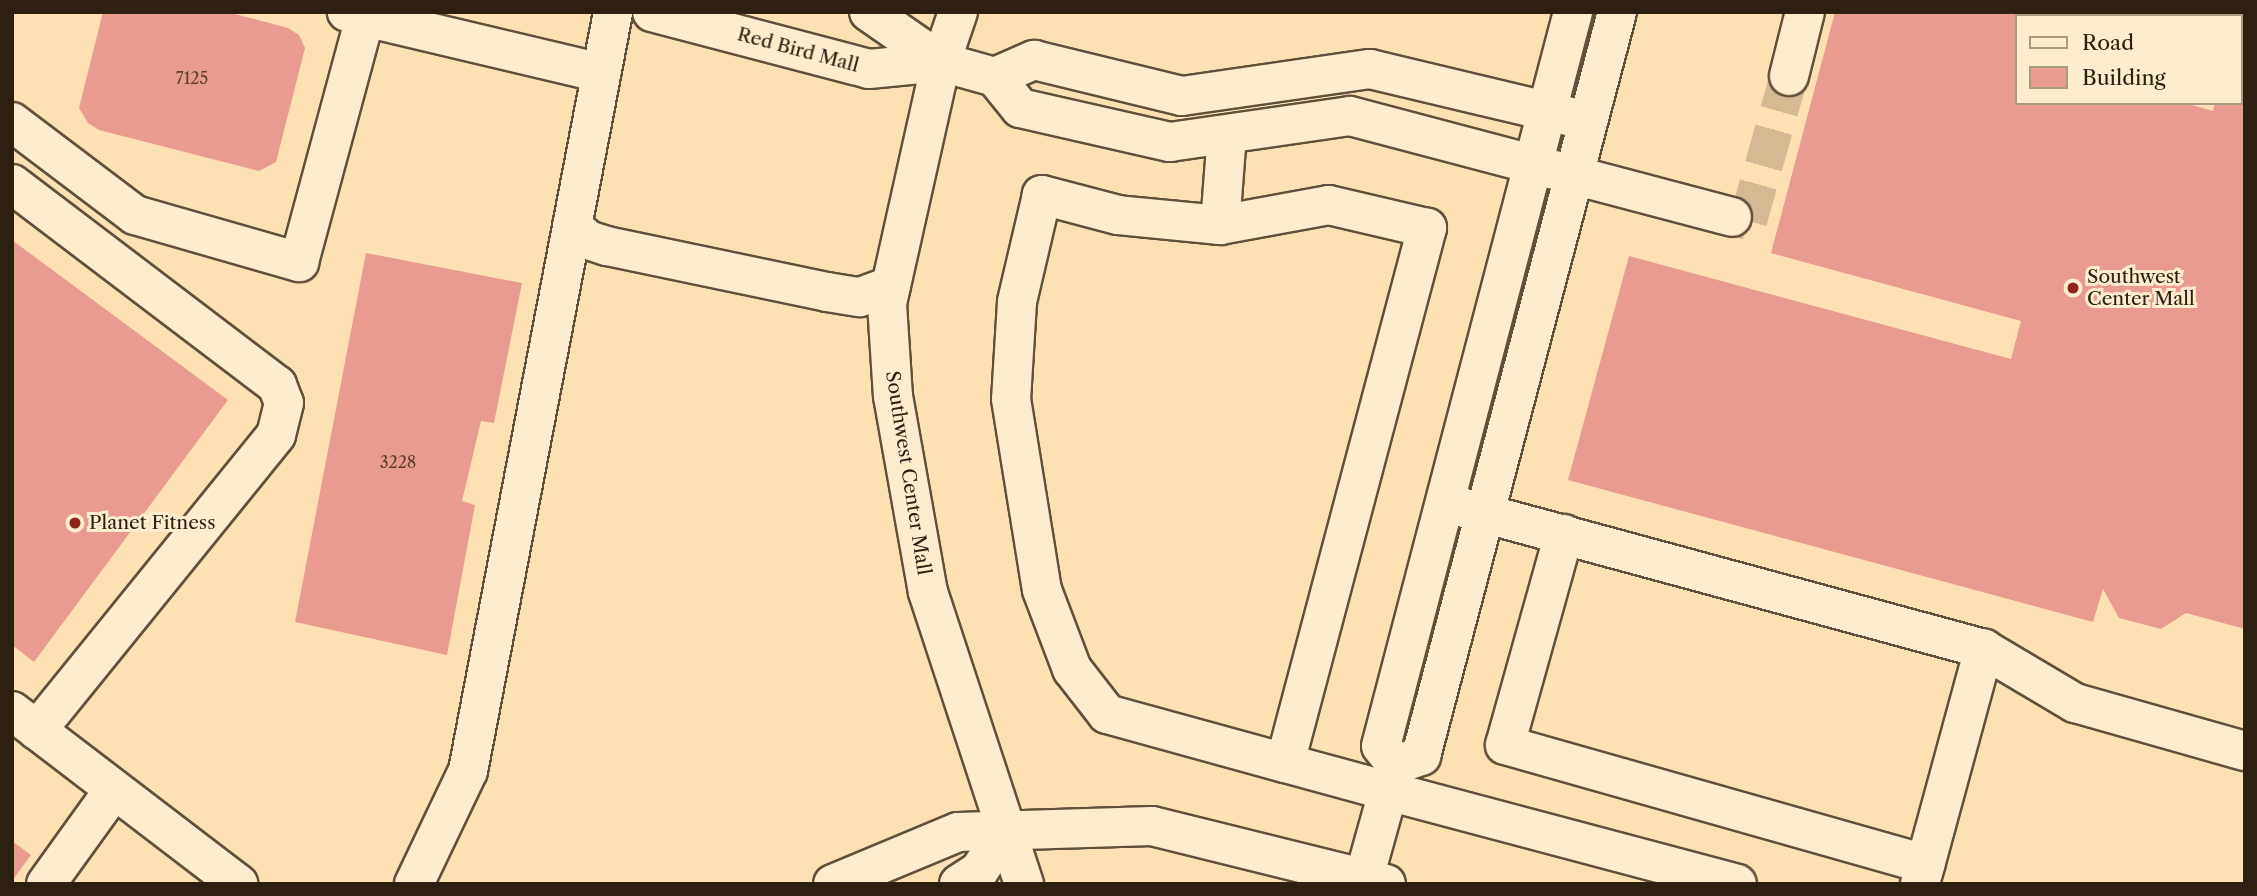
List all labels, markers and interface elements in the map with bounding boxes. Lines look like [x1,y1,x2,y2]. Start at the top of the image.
legend [2016,14,2243,105]
street label: Red Bird Mall [735,23,861,77]
text: Road [2082,30,2134,55]
text: Building [2082,65,2166,90]
house number: 7125 [176,68,208,88]
place label: Southwest Center Mall [2087,266,2195,310]
marker: Southwest Center Mall [2065,280,2081,296]
street label: Southwest Center Mall [881,369,935,577]
house number: 3228 [380,452,416,472]
place label: Planet Fitness [89,512,215,534]
marker: Planet Fitness [67,515,83,531]

